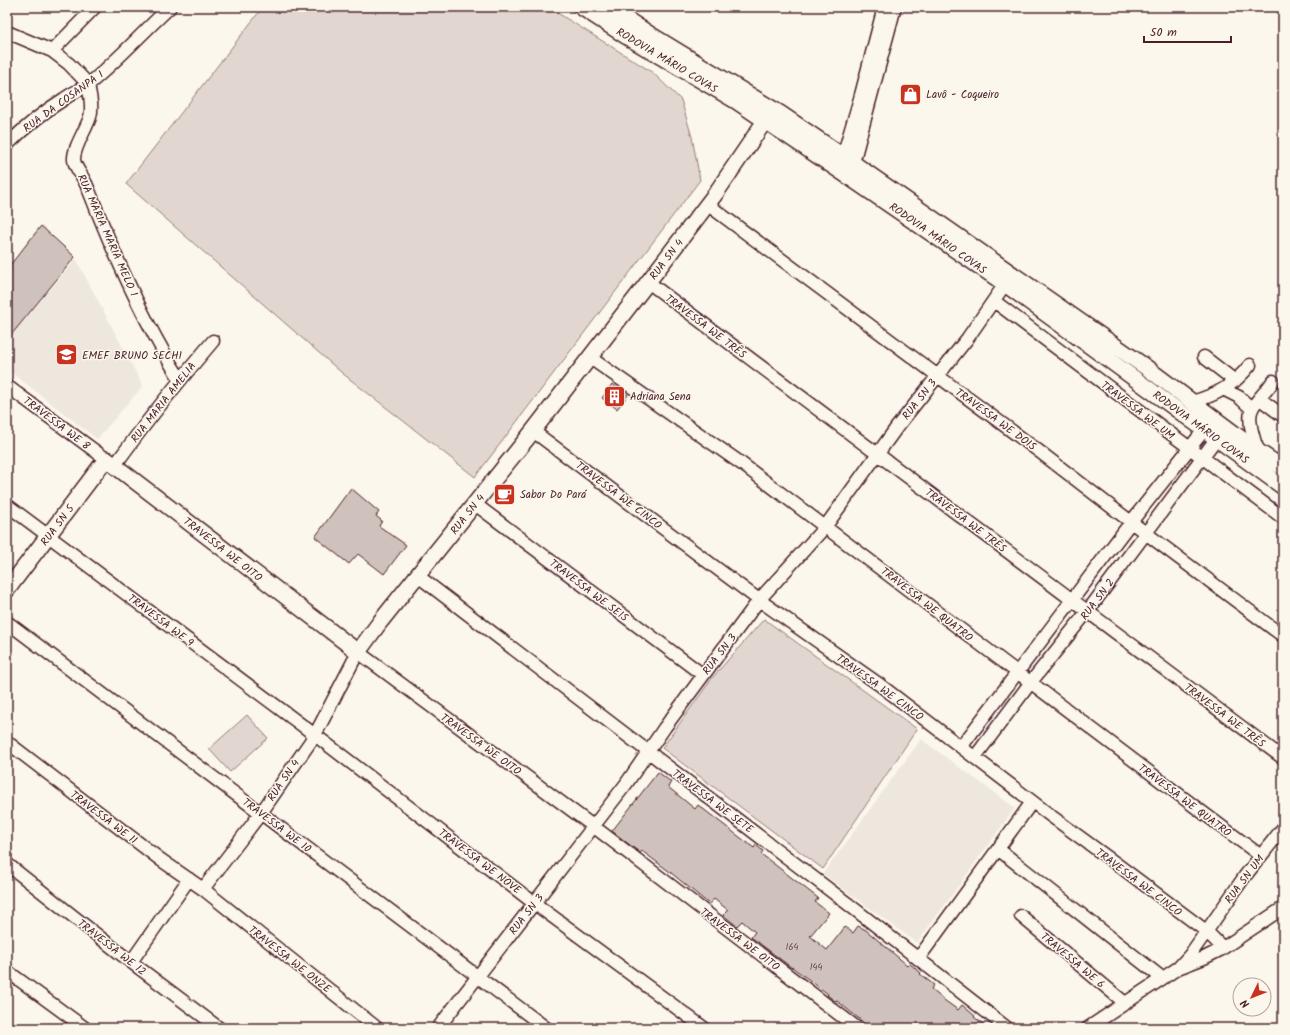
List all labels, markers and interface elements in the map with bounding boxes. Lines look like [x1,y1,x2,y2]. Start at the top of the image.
scale bar [1144,18,1231,44]
street label: RODOVIA MÁRIO COVAS [612,23,721,98]
text: 50 m [1150,23,1177,42]
street label: RUA DA COSANPA I [19,66,108,137]
shop icon: Lavô - Coqueiro [898,81,924,107]
place label: Lavô - Coqueiro [926,86,999,104]
street label: RUA MARIA MARIA MELO I [72,171,142,300]
street label: RODOVIA MÁRIO COVAS [885,198,990,279]
street label: RUA SN 4 [645,235,688,284]
street label: TRAVESSA WE TRÊS [661,290,750,364]
school or university icon: EMEF BRUNO SECHI [54,342,80,368]
place label: EMEF BRUNO SECHI [82,347,182,365]
street label: RUA MARIA AMELIA [126,358,201,447]
street label: RUA SN 3 [898,375,942,424]
street label: TRAVESSA WE UM [1097,377,1179,445]
building icon: Adriana Sena [602,383,628,409]
street label: TRAVESSA WE DOIS [951,384,1040,456]
street label: RODOVIA MÁRIO COVAS [1148,387,1253,469]
place label: Adriana Sena [630,388,691,406]
street label: TRAVESSA WE 8 [19,392,94,455]
street label: TRAVESSA WE CINCO [571,457,666,535]
cafe icon: Sabor Do Pará [492,481,518,507]
street label: TRAVESSA WE TRÊS [921,484,1010,558]
place label: Sabor Do Pará [520,486,588,504]
street label: RUA SN 4 [446,490,490,539]
street label: RUA SN 5 [36,500,80,550]
street label: TRAVESSA WE OITO [179,513,266,587]
street label: TRAVESSA WE SEIS [545,555,632,627]
street label: TRAVESSA WE QUATRO [876,563,977,647]
street label: RUA SN 2 [1076,575,1119,624]
street label: TRAVESSA WE 9 [123,590,198,652]
street label: RUA SN 3 [698,630,741,679]
street label: TRAVESSA WE CINCO [832,650,927,726]
street label: TRAVESSA WE TRÊS [1180,679,1269,753]
street label: TRAVESSA WE OITO [436,709,525,781]
street label: RUA SN 4 [263,756,305,805]
street label: TRAVESSA WE QUATRO [1134,760,1235,842]
street label: TRAVESSA WE SETE [668,765,757,839]
street label: TRAVESSA WE 11 [66,786,141,849]
street label: TRAVESSA WE 10 [238,794,315,858]
street label: TRAVESSA WE NOVE [434,825,525,899]
street label: TRAVESSA WE CINCO [1091,844,1186,922]
street label: RUA SN UM [1220,851,1269,908]
street label: RUA SN 3 [505,890,549,939]
street label: TRAVESSA WE OITO [696,904,783,976]
street label: TRAVESSA WE 12 [73,915,150,981]
street label: TRAVESSA WE ONZE [244,922,335,998]
street label: TRAVESSA WE 6 [1036,928,1109,993]
house number: 164 [786,940,798,955]
house number: 144 [810,960,822,975]
north arrow [1232,977,1272,1017]
text: N [1236,994,1254,1012]

